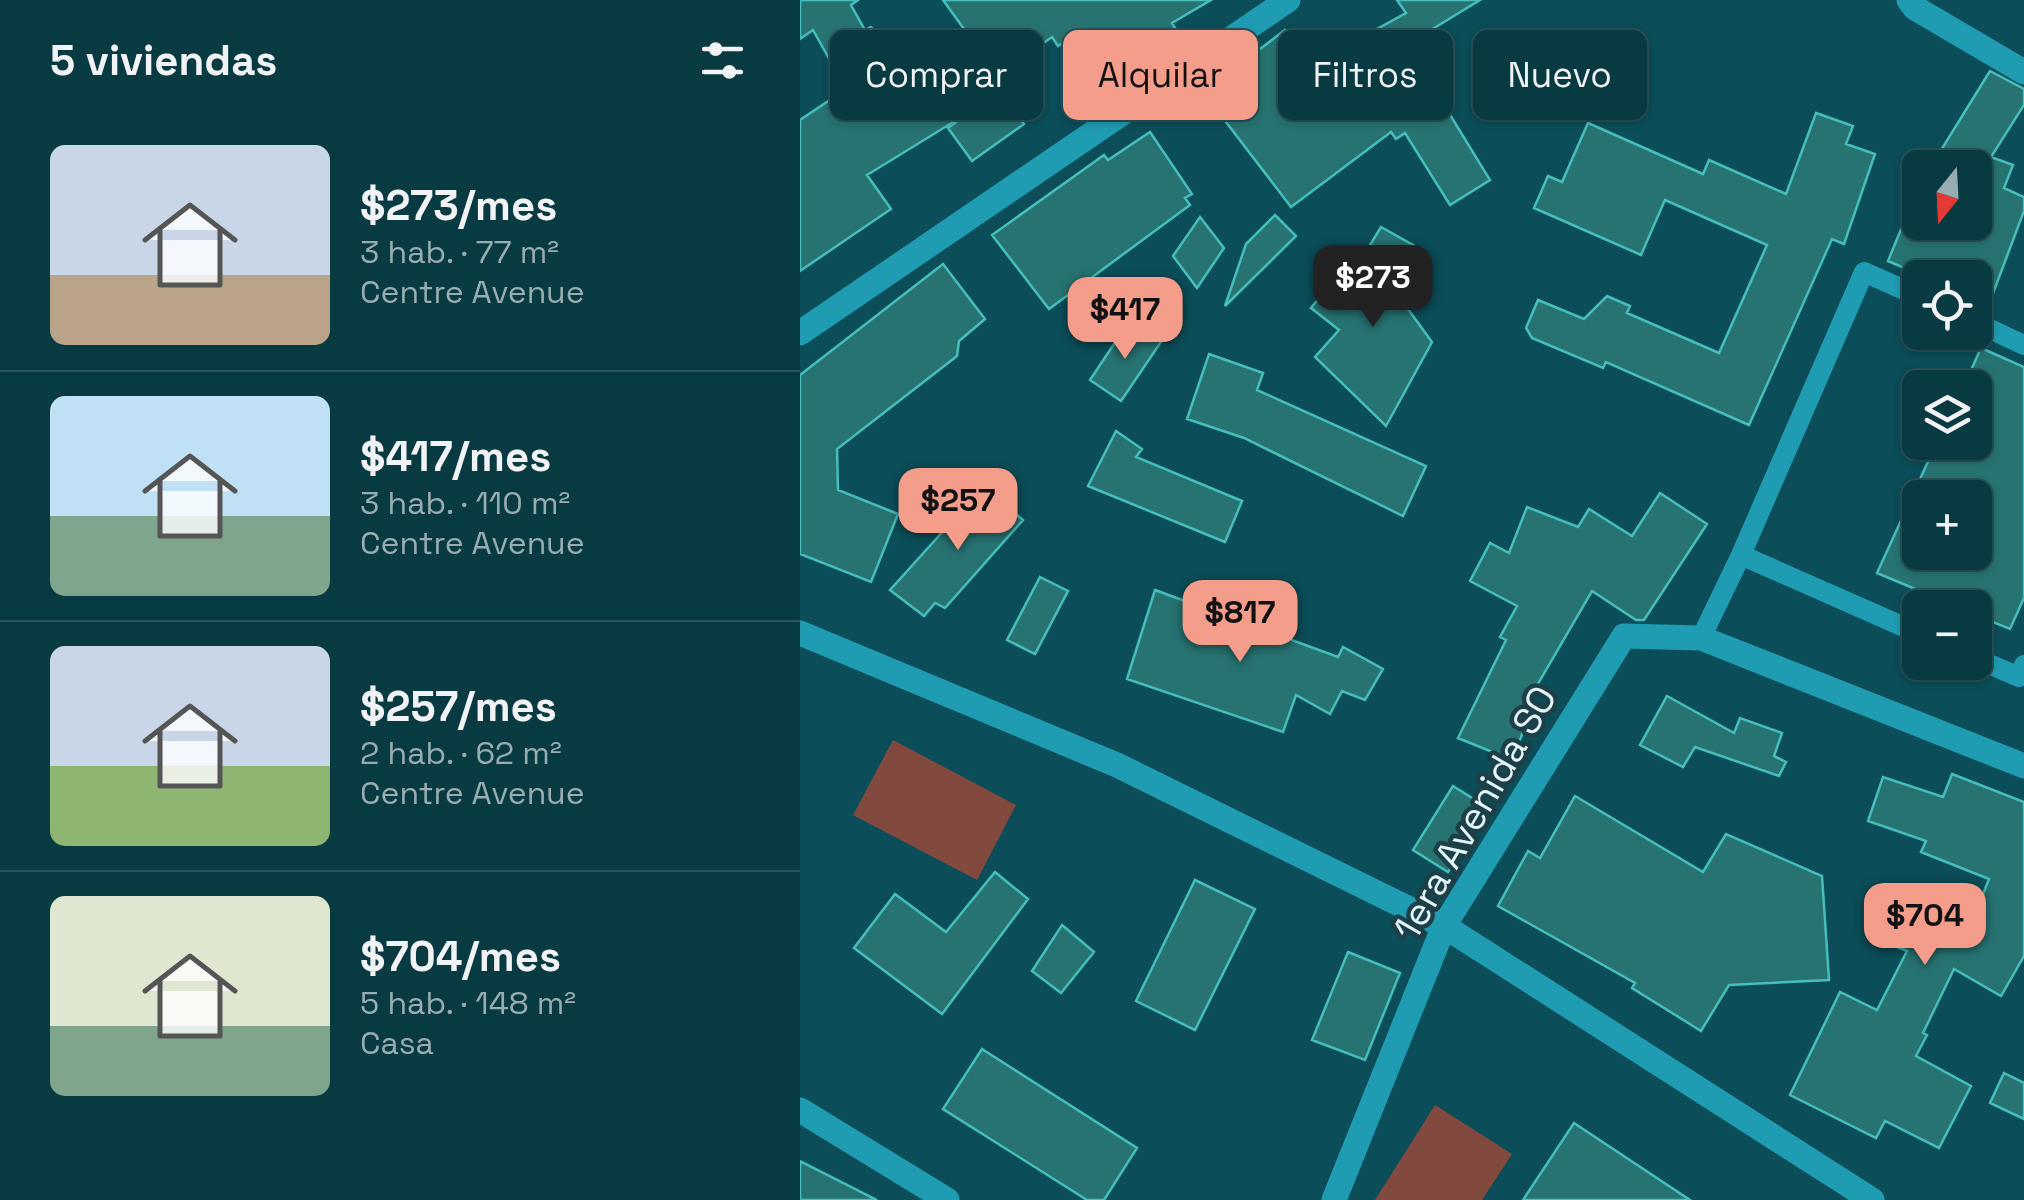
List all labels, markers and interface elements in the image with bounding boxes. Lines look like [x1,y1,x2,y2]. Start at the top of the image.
chip: Comprar [830,30,1043,120]
chip: Alquilar [1063,30,1258,120]
chip: Filtros [1278,30,1453,120]
chip: Nuevo [1473,30,1647,120]
icon: filters [695,33,750,88]
text: 5 viviendas [50,34,277,87]
north arrow [1902,150,1992,240]
map controls [1902,150,1992,680]
text: $273/mes [360,179,557,232]
icon: home [130,185,250,305]
text: 3 hab. · 77 m² [360,232,559,272]
pin: $273 [1314,245,1432,330]
text: $273 [1335,257,1411,297]
button: locate [1902,260,1992,350]
text: Centre Avenue [360,272,585,312]
pin: $417 [1066,277,1184,362]
text: $417 [1090,289,1160,329]
button: layers [1902,370,1992,460]
text: $417/mes [360,430,551,483]
icon: home [130,436,250,556]
pin: $257 [899,468,1017,553]
text: $257 [921,480,995,520]
button: + [1902,480,1992,570]
text: 3 hab. · 110 m² [360,483,570,523]
text: Centre Avenue [360,523,585,563]
pin: $817 [1181,580,1299,665]
button: − [1902,590,1992,680]
text: $817 [1205,592,1275,632]
street label: 1era Avenida SO [1383,677,1567,949]
text: $257/mes [360,680,557,733]
icon: home [130,686,250,806]
text: 2 hab. · 62 m² [360,733,562,773]
text: Centre Avenue [360,773,585,813]
pin: $704 [1866,883,1984,968]
text: $704 [1886,895,1964,935]
text: $704/mes [360,930,561,983]
icon: home [130,936,250,1056]
text: 5 hab. · 148 m² [360,983,576,1023]
text: Casa [360,1023,434,1063]

